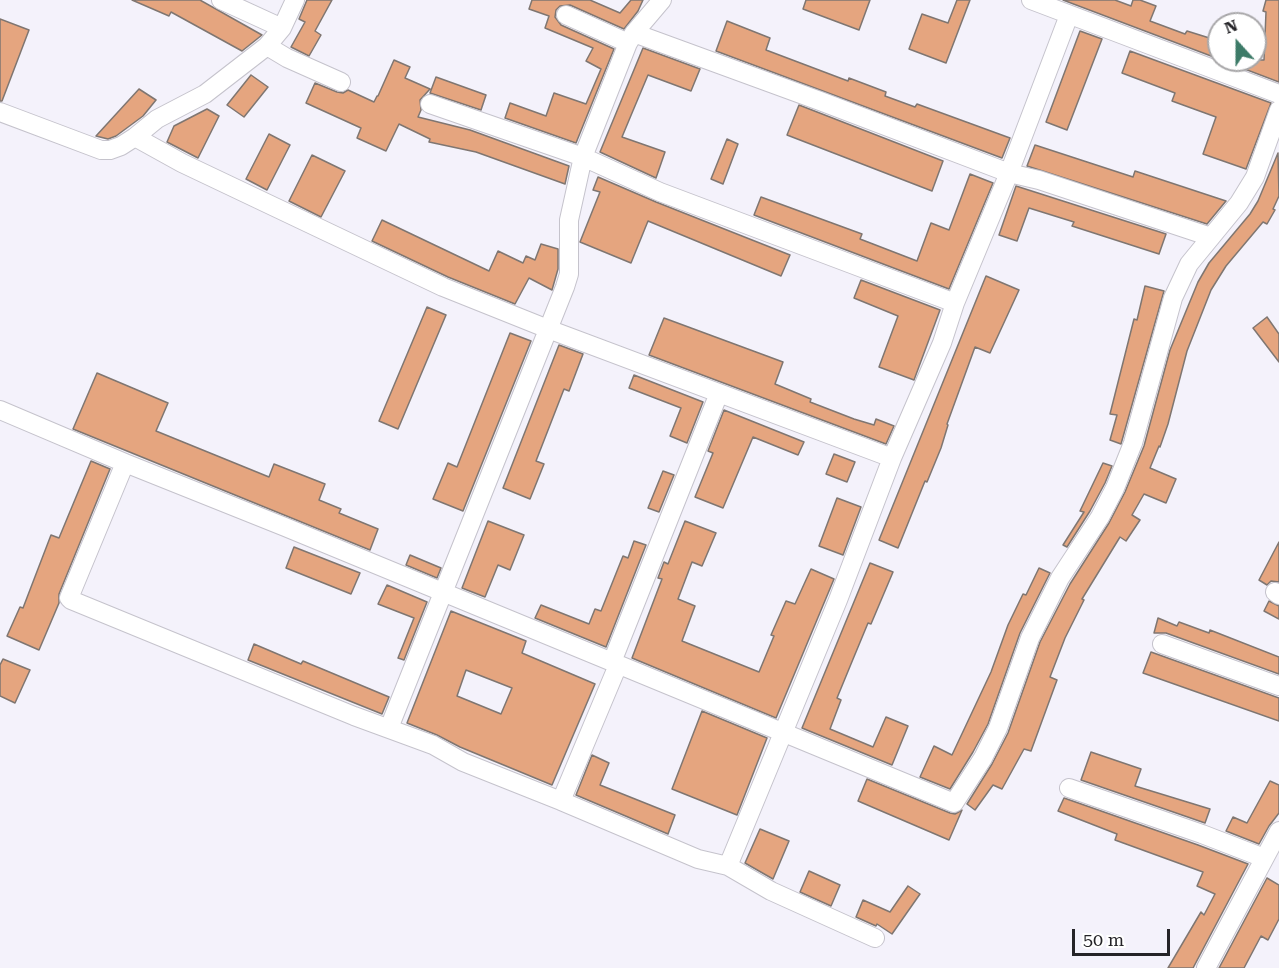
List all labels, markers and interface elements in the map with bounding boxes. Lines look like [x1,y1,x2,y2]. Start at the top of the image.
north arrow [1207,12,1267,72]
text: N [1222,16,1240,38]
scale bar [1075,917,1172,955]
text: 50 m [1083,929,1124,950]

